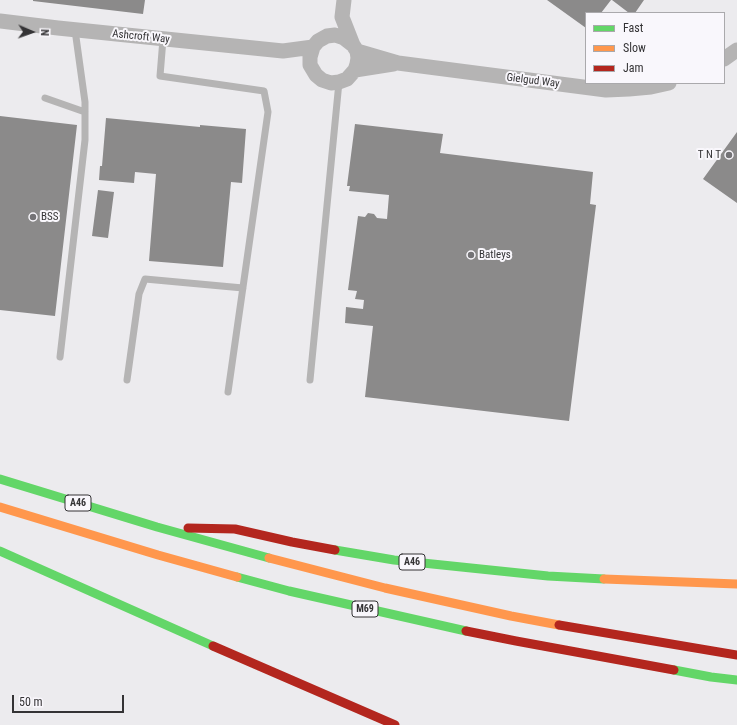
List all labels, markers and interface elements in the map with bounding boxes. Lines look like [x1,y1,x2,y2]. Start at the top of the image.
north arrow [12,12,52,52]
legend [585,12,725,84]
text: Fast [623,21,643,35]
street label: Ashcroft Way [112,27,170,47]
text: N [38,29,51,36]
text: Slow [623,41,646,55]
text: Jam [623,61,644,75]
street label: Gielgud Way [506,71,560,91]
place label: T N T [698,148,721,162]
marker: T N T [724,150,734,160]
place label: BSS [41,210,58,224]
marker: BSS [28,212,38,222]
place label: Batleys [479,248,511,262]
marker: Batleys [466,250,476,260]
road number: A46 [65,495,91,511]
road number: A46 [399,554,425,570]
road number: M69 [352,601,378,617]
scale bar [14,687,126,713]
text: 50 m [19,695,43,709]

